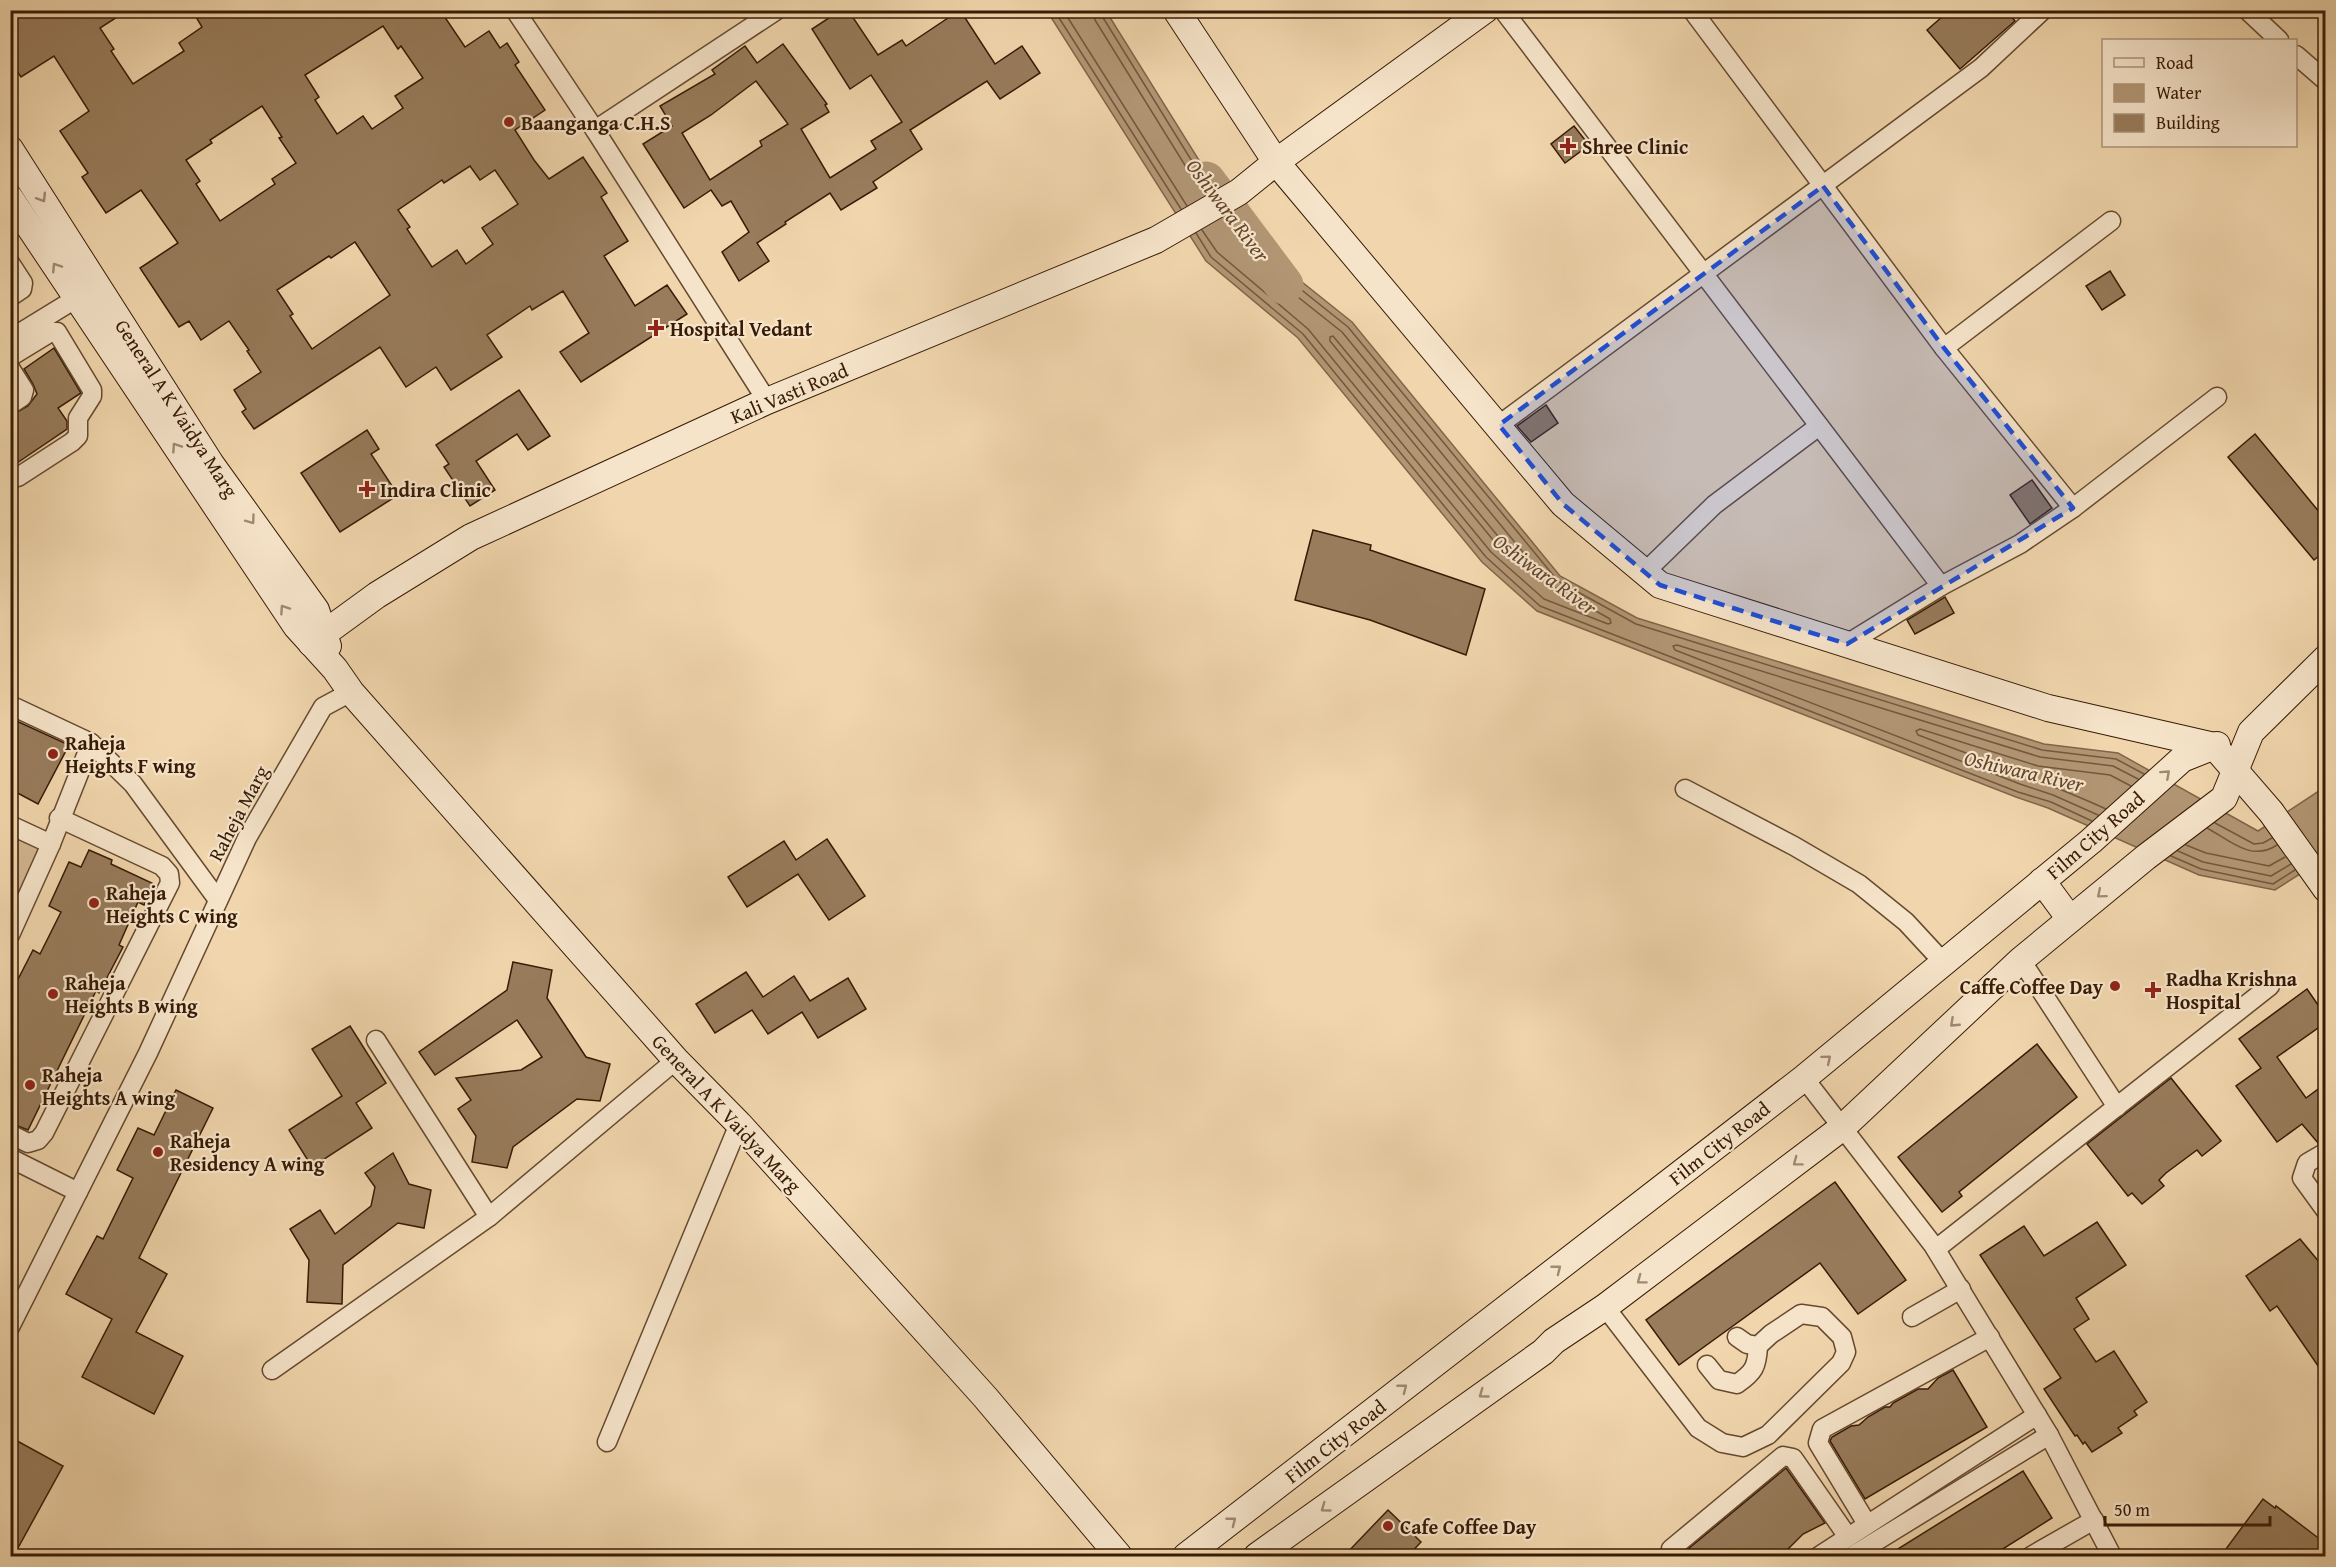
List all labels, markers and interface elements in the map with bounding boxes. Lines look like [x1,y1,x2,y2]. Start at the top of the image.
legend [2102,39,2297,147]
text: Road [2156,49,2194,76]
text: Water [2156,79,2202,106]
place label: Baanganga C.H.S [521,108,670,137]
text: Building [2156,109,2220,136]
marker: Baanganga C.H.S [502,115,516,129]
place label: Shree Clinic [1582,132,1688,161]
marker: Shree Clinic [1559,137,1577,155]
water label: Oshiwara River [1179,152,1278,269]
one-way arrow [35,191,46,202]
one-way arrow [52,263,63,274]
street label: General A K Vaidya Marg [108,313,246,503]
place label: Hospital Vedant [670,314,813,343]
marker: Hospital Vedant [647,319,665,337]
street label: Kali Vasti Road [726,355,853,431]
one-way arrow [172,442,183,453]
place label: Indira Clinic [380,475,491,504]
marker: Indira Clinic [358,480,376,498]
one-way arrow [244,513,255,524]
water label: Oshiwara River [1487,526,1604,623]
one-way arrow [280,605,291,616]
place label: Raheja Heights F wing [65,728,196,780]
water label: Oshiwara River [1961,742,2088,800]
marker: Raheja Heights F wing [46,747,60,761]
street label: Raheja Marg [201,760,275,866]
one-way arrow [2159,770,2169,781]
street label: Film City Road [2040,784,2151,886]
place label: Raheja Heights C wing [106,878,238,930]
one-way arrow [2097,887,2108,898]
marker: Raheja Heights C wing [87,896,101,910]
place label: Radha Krishna Hospital [2166,964,2298,1016]
place label: Raheja Heights B wing [65,968,198,1020]
place label: Caffe Coffee Day [1960,972,2104,1001]
marker: Caffe Coffee Day [2108,979,2122,993]
marker: Radha Krishna Hospital [2144,981,2162,999]
marker: Raheja Heights B wing [46,987,60,1001]
one-way arrow [1951,1016,1961,1027]
street label: General A K Vaidya Marg [646,1027,808,1199]
one-way arrow [1820,1055,1831,1066]
place label: Raheja Heights A wing [42,1060,175,1112]
marker: Raheja Heights A wing [23,1078,37,1092]
street label: Film City Road [1662,1094,1776,1192]
place label: Raheja Residency A wing [170,1126,325,1178]
marker: Raheja Residency A wing [151,1145,165,1159]
one-way arrow [1792,1155,1803,1166]
one-way arrow [1550,1265,1561,1276]
one-way arrow [1637,1273,1648,1284]
one-way arrow [1396,1385,1407,1396]
one-way arrow [1479,1387,1490,1398]
street label: Film City Road [1278,1392,1392,1490]
scale bar [2105,1489,2270,1527]
text: 50 m [2114,1496,2150,1523]
one-way arrow [1320,1501,1331,1512]
place label: Cafe Coffee Day [1400,1512,1537,1541]
one-way arrow [1225,1517,1236,1528]
marker: Cafe Coffee Day [1381,1519,1395,1533]

